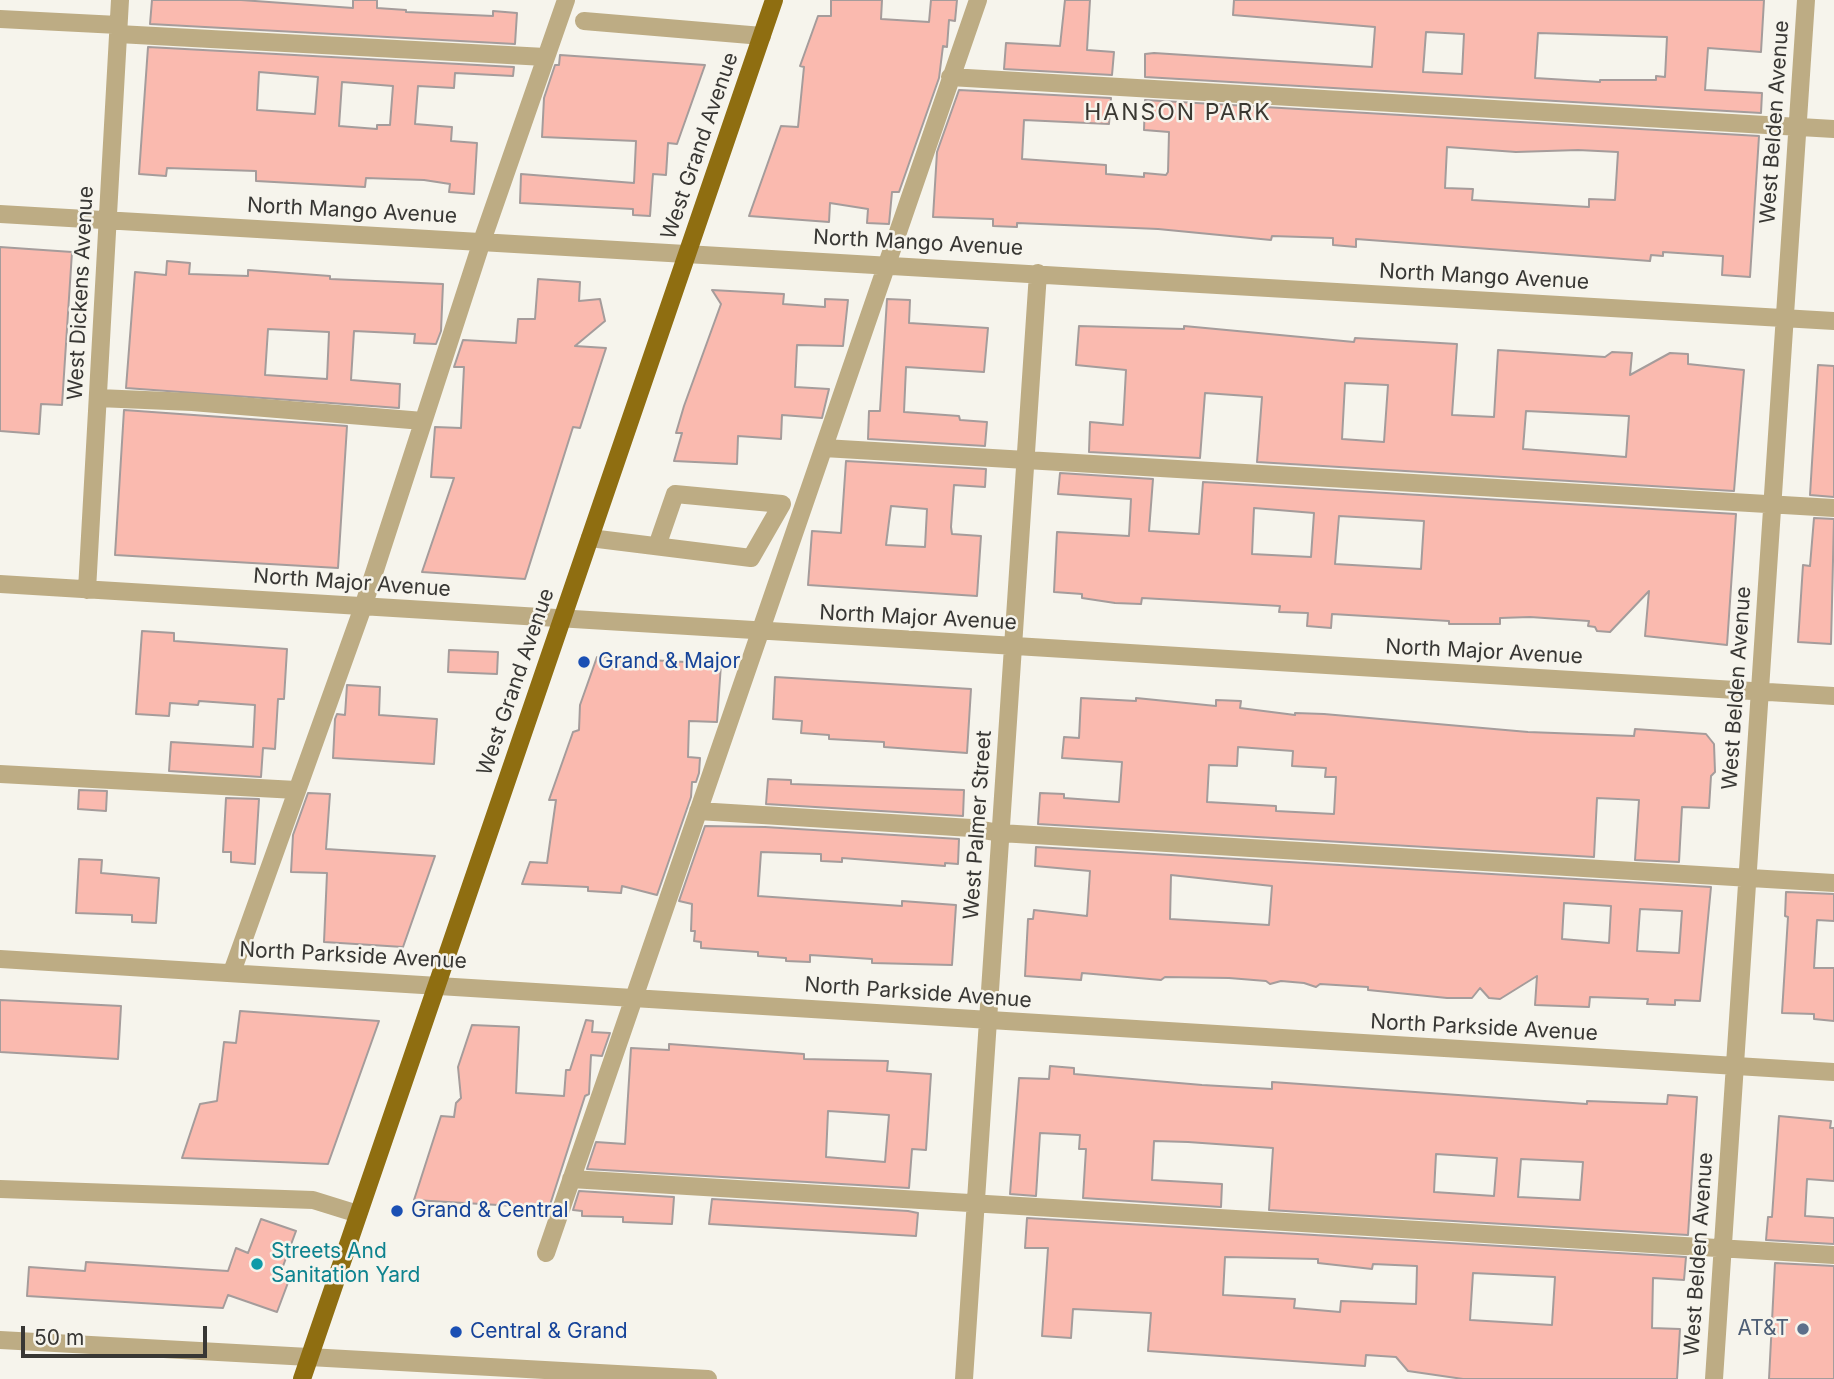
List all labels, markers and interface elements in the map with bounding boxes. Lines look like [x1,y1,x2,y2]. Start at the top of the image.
street label: West Belden Avenue [1755,19,1795,225]
street label: West Grand Avenue [656,49,744,243]
district label: HANSON PARK [1086,99,1270,127]
street label: West Dickens Avenue [63,185,99,401]
street label: North Mango Avenue [246,193,458,229]
street label: North Mango Avenue [812,225,1024,261]
street label: North Mango Avenue [1378,259,1590,295]
street label: North Major Avenue [252,564,452,602]
street label: West Grand Avenue [472,585,560,779]
street label: West Belden Avenue [1717,585,1757,791]
street label: North Major Avenue [819,600,1017,636]
street label: North Major Avenue [1385,634,1583,670]
place label: Grand & Major [598,649,740,675]
marker: Grand & Major [576,654,592,670]
street label: West Palmer Street [959,729,997,921]
street label: North Parkside Avenue [239,937,467,975]
street label: North Parkside Avenue [804,972,1032,1014]
street label: North Parkside Avenue [1370,1009,1598,1047]
street label: West Belden Avenue [1679,1151,1719,1357]
place label: Grand & Central [411,1198,569,1224]
marker: Grand & Central [389,1203,405,1219]
place label: Streets And Sanitation Yard [271,1239,420,1289]
marker: Streets And Sanitation Yard [249,1256,265,1272]
scale bar [24,1312,210,1356]
place label: AT&T [1738,1316,1789,1342]
place label: Central & Grand [470,1319,628,1345]
marker: AT&T [1795,1321,1811,1337]
marker: Central & Grand [448,1324,464,1340]
text: 50 m [34,1325,84,1350]

